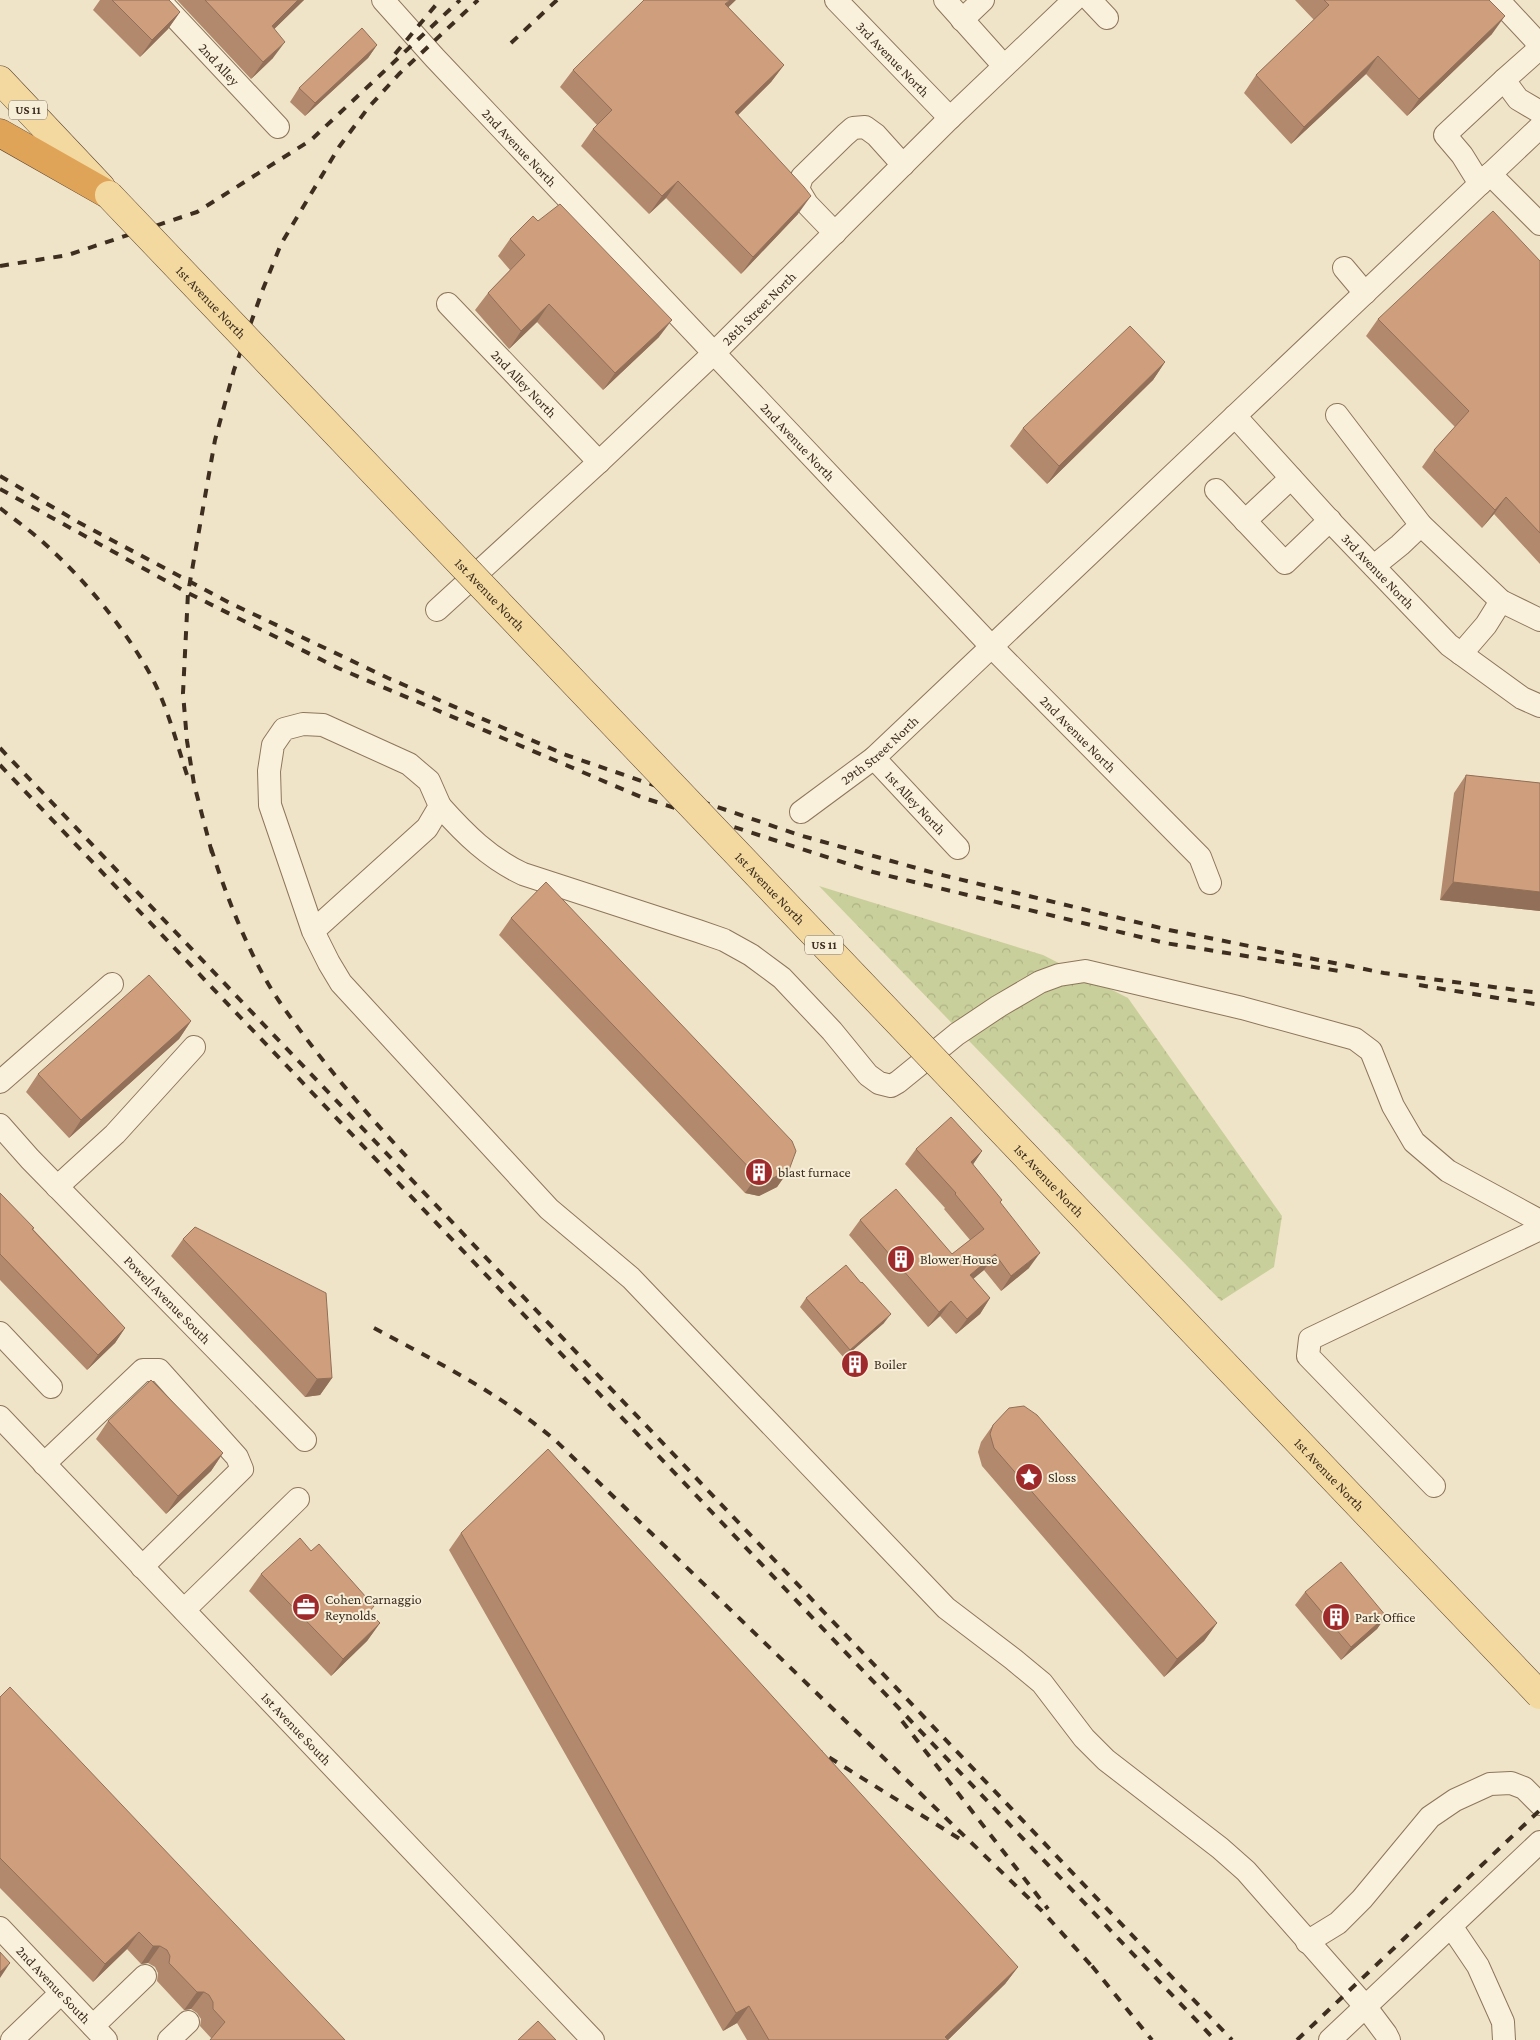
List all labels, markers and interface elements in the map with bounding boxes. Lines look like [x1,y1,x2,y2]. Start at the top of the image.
street label: 3rd Avenue North [853,18,933,100]
street label: 2nd Alley [196,40,243,89]
road number: US 11 [9,100,47,120]
street label: 2nd Avenue North [479,105,561,190]
street label: 1st Avenue North [173,262,250,342]
street label: 28th Street North [718,268,799,349]
street label: 2nd Alley North [488,346,561,421]
street label: 2nd Avenue North [757,399,839,484]
street label: 3rd Avenue North [1338,530,1418,612]
street label: 1st Avenue North [452,555,529,634]
street label: 2nd Avenue North [1037,692,1120,776]
street label: 29th Street North [838,712,922,788]
street label: 1st Alley North [882,767,949,838]
street label: 1st Avenue North [732,848,809,928]
road number: US 11 [805,936,843,954]
street label: 1st Avenue North [1011,1141,1088,1221]
building icon: blast furnace [744,1157,774,1187]
place label: blast furnace [778,1164,851,1180]
building icon: Blower House [886,1244,916,1274]
place label: Blower House [920,1251,997,1267]
street label: Powell Avenue South [121,1252,215,1347]
building icon: Boiler [840,1349,870,1379]
place label: Boiler [874,1356,907,1372]
street label: 1st Avenue North [1291,1435,1368,1514]
place icon: Sloss [1014,1462,1044,1492]
place label: Sloss [1048,1469,1076,1485]
place label: Cohen Carnaggio Reynolds [325,1591,422,1623]
office icon: Cohen Carnaggio Reynolds [291,1592,321,1622]
building icon: Park Office [1321,1602,1351,1632]
place label: Park Office [1355,1609,1415,1625]
street label: 1st Avenue South [258,1689,335,1769]
street label: 2nd Avenue South [13,1942,95,2027]

